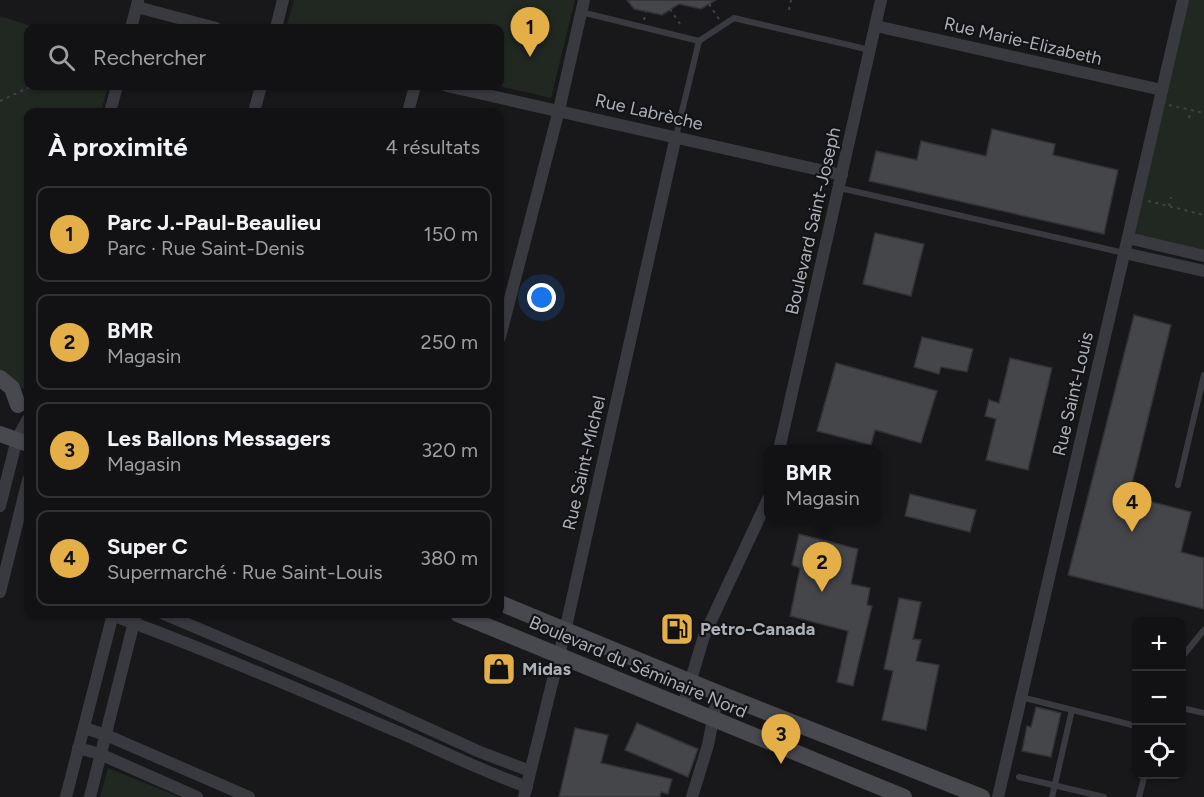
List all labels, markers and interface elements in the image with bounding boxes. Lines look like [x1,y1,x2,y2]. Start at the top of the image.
pin: 1 [510,8,550,57]
street label: Rue Marie-Elizabeth [942,12,1104,70]
search box [24,24,504,90]
icon: search [45,41,78,74]
text: Rechercher [93,44,206,71]
street label: Rue Labrèche [593,89,705,135]
street label: Boulevard Saint-Joseph [781,125,845,317]
text: À proximité [48,131,188,163]
text: 4 résultats [385,135,480,159]
text: Parc J.-Paul-Beaulieu [107,209,321,236]
text: 1 [65,222,74,246]
text: 150 m [423,222,478,246]
text: Parc · Rue Saint-Denis [107,236,305,260]
your location [527,283,556,312]
text: BMR [107,317,154,344]
text: 2 [64,330,75,354]
text: 250 m [421,330,478,354]
street label: Rue Saint-Louis [1048,330,1098,458]
text: Magasin [107,344,181,368]
street label: Rue Saint-Michel [558,394,610,532]
text: Les Ballons Messagers [107,425,331,452]
text: 3 [64,438,75,462]
text: 320 m [421,438,478,462]
popup [764,445,881,523]
text: Magasin [107,452,181,476]
text: BMR [785,459,832,486]
pin: 4 [1112,482,1152,532]
text: Magasin [785,486,860,510]
text: Super C [107,533,188,560]
pin: 2 [802,542,842,592]
text: 4 [63,546,76,570]
text: 380 m [420,546,478,570]
text: Supermarché · Rue Saint-Louis [107,560,383,584]
street label: Boulevard du Séminaire Nord [526,611,750,723]
fuel station icon: Petro-Canada [659,611,695,647]
map controls [1132,617,1186,779]
button: + [1132,617,1186,671]
place label: Petro-Canada [700,618,815,640]
shop icon: Midas [481,651,517,687]
place label: Midas [522,658,571,680]
button: − [1132,671,1186,725]
pin: 3 [762,714,800,764]
button: locate [1132,725,1186,779]

